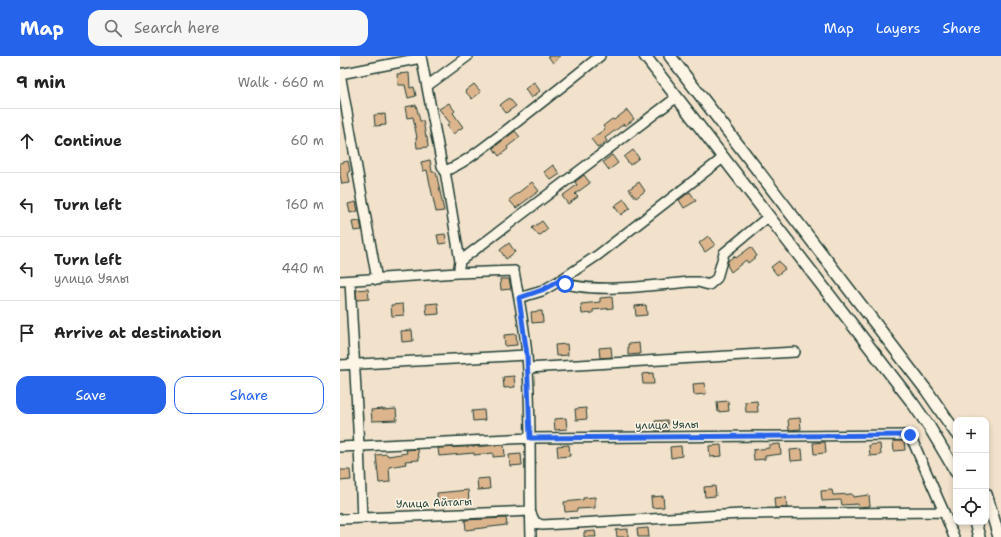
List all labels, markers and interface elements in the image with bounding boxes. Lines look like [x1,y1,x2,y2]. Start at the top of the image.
search box [88,10,368,46]
text: Map [20,16,64,41]
icon: search [102,17,124,39]
text: Search here [134,18,220,38]
text: Map [824,19,854,37]
text: Layers [876,19,920,37]
text: Share [942,19,981,37]
text: 9 min [16,71,66,93]
text: Walk · 660 m [238,74,324,91]
icon: ahead [16,130,38,152]
text: Continue [54,131,122,151]
text: 60 m [291,132,324,149]
icon: left [16,194,38,216]
text: Turn left [54,195,122,215]
text: 160 m [286,196,324,213]
text: Turn left [54,250,122,270]
icon: left [16,258,38,280]
text: 440 m [282,260,324,277]
text: улица Уялы [54,270,129,287]
route start [556,275,574,293]
icon: arrive [16,322,38,344]
text: Arrive at destination [54,323,222,343]
button: Save [16,376,166,414]
button: Share [174,376,324,414]
street label: улица Уялы [635,417,699,433]
map controls [953,417,989,525]
button: + [953,417,989,453]
route end [901,426,919,444]
button: − [953,453,989,489]
button: locate [953,489,989,525]
street label: Улица Айтагы [396,494,472,512]

